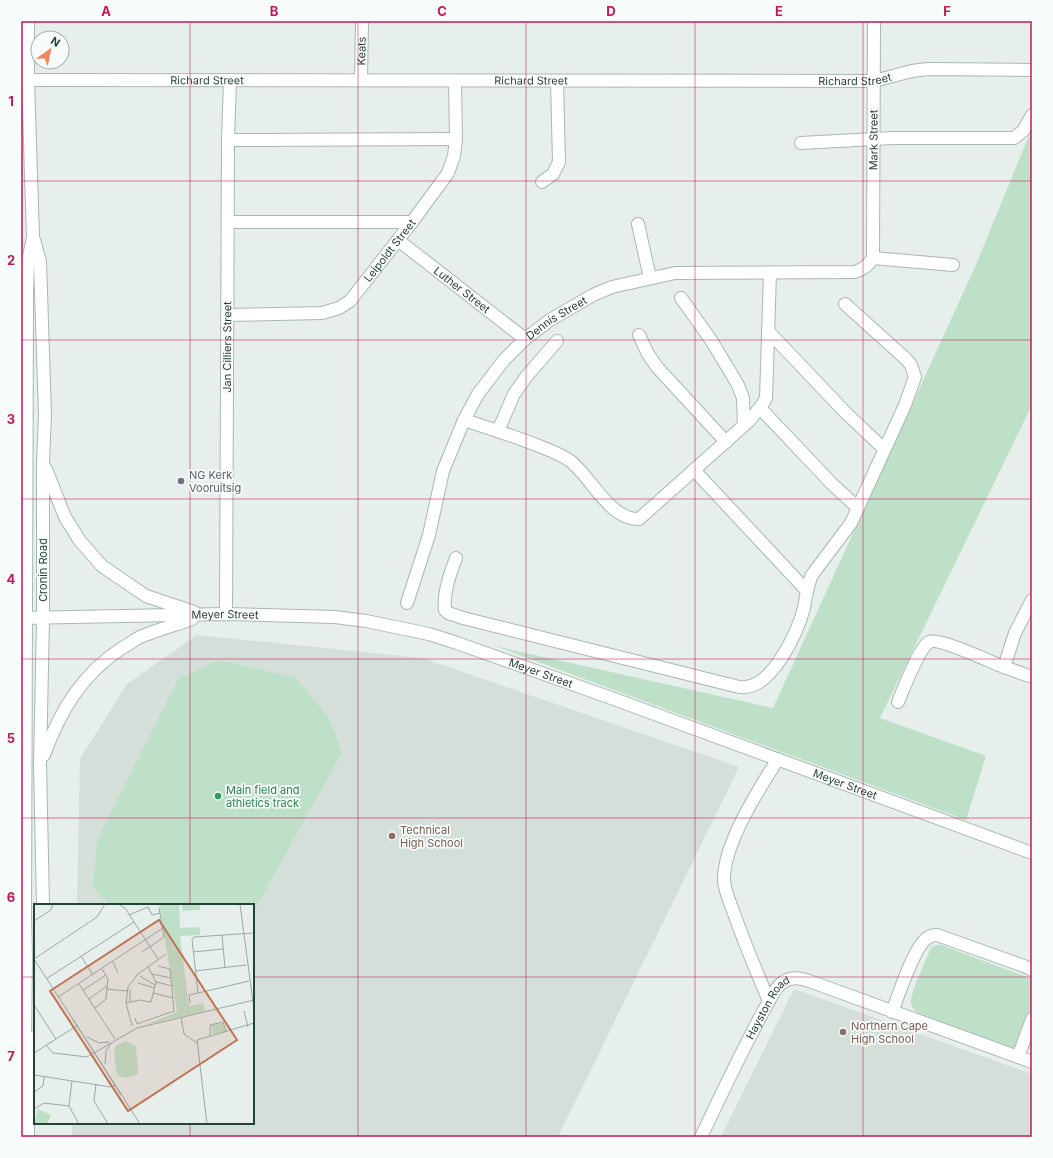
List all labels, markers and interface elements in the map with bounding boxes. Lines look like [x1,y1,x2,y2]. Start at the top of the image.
text: A [101,3,111,19]
text: B [270,3,279,19]
text: C [437,3,447,19]
text: D [606,3,616,19]
text: E [775,3,783,19]
text: F [943,3,951,19]
north arrow [30,30,70,70]
text: N [48,33,63,50]
street label: Keats [354,36,369,66]
street label: Richard Street [818,70,893,88]
street label: Richard Street [170,73,244,87]
street label: Richard Street [494,74,568,88]
text: 1 [8,93,14,109]
street label: Mark Street [866,109,881,170]
street label: Leipoldt Street [361,216,419,285]
text: 2 [7,252,15,268]
street label: Luther Street [431,263,493,316]
street label: Dennis Street [523,293,590,343]
street label: Jan Cilliers Street [220,301,234,393]
text: 3 [7,411,15,427]
place label: NG Kerk Vooruitsig [189,468,241,495]
marker: NG Kerk Vooruitsig [176,476,186,486]
street label: Cronin Road [36,538,50,602]
text: 4 [7,571,16,587]
street label: Meyer Street [191,607,259,622]
street label: Meyer Street [507,655,575,691]
text: 5 [7,730,15,746]
street label: Meyer Street [811,766,879,802]
place label: Main field and athletics track [226,783,299,810]
marker: Main field and athletics track [213,791,223,801]
place label: Technical High School [400,823,463,850]
marker: Technical High School [387,831,397,841]
text: 6 [7,889,15,905]
inset map [34,904,254,1124]
street label: Hayston Road [743,973,792,1042]
place label: Northern Cape High School [851,1019,928,1046]
marker: Northern Cape High School [838,1027,848,1037]
text: 7 [7,1048,15,1064]

